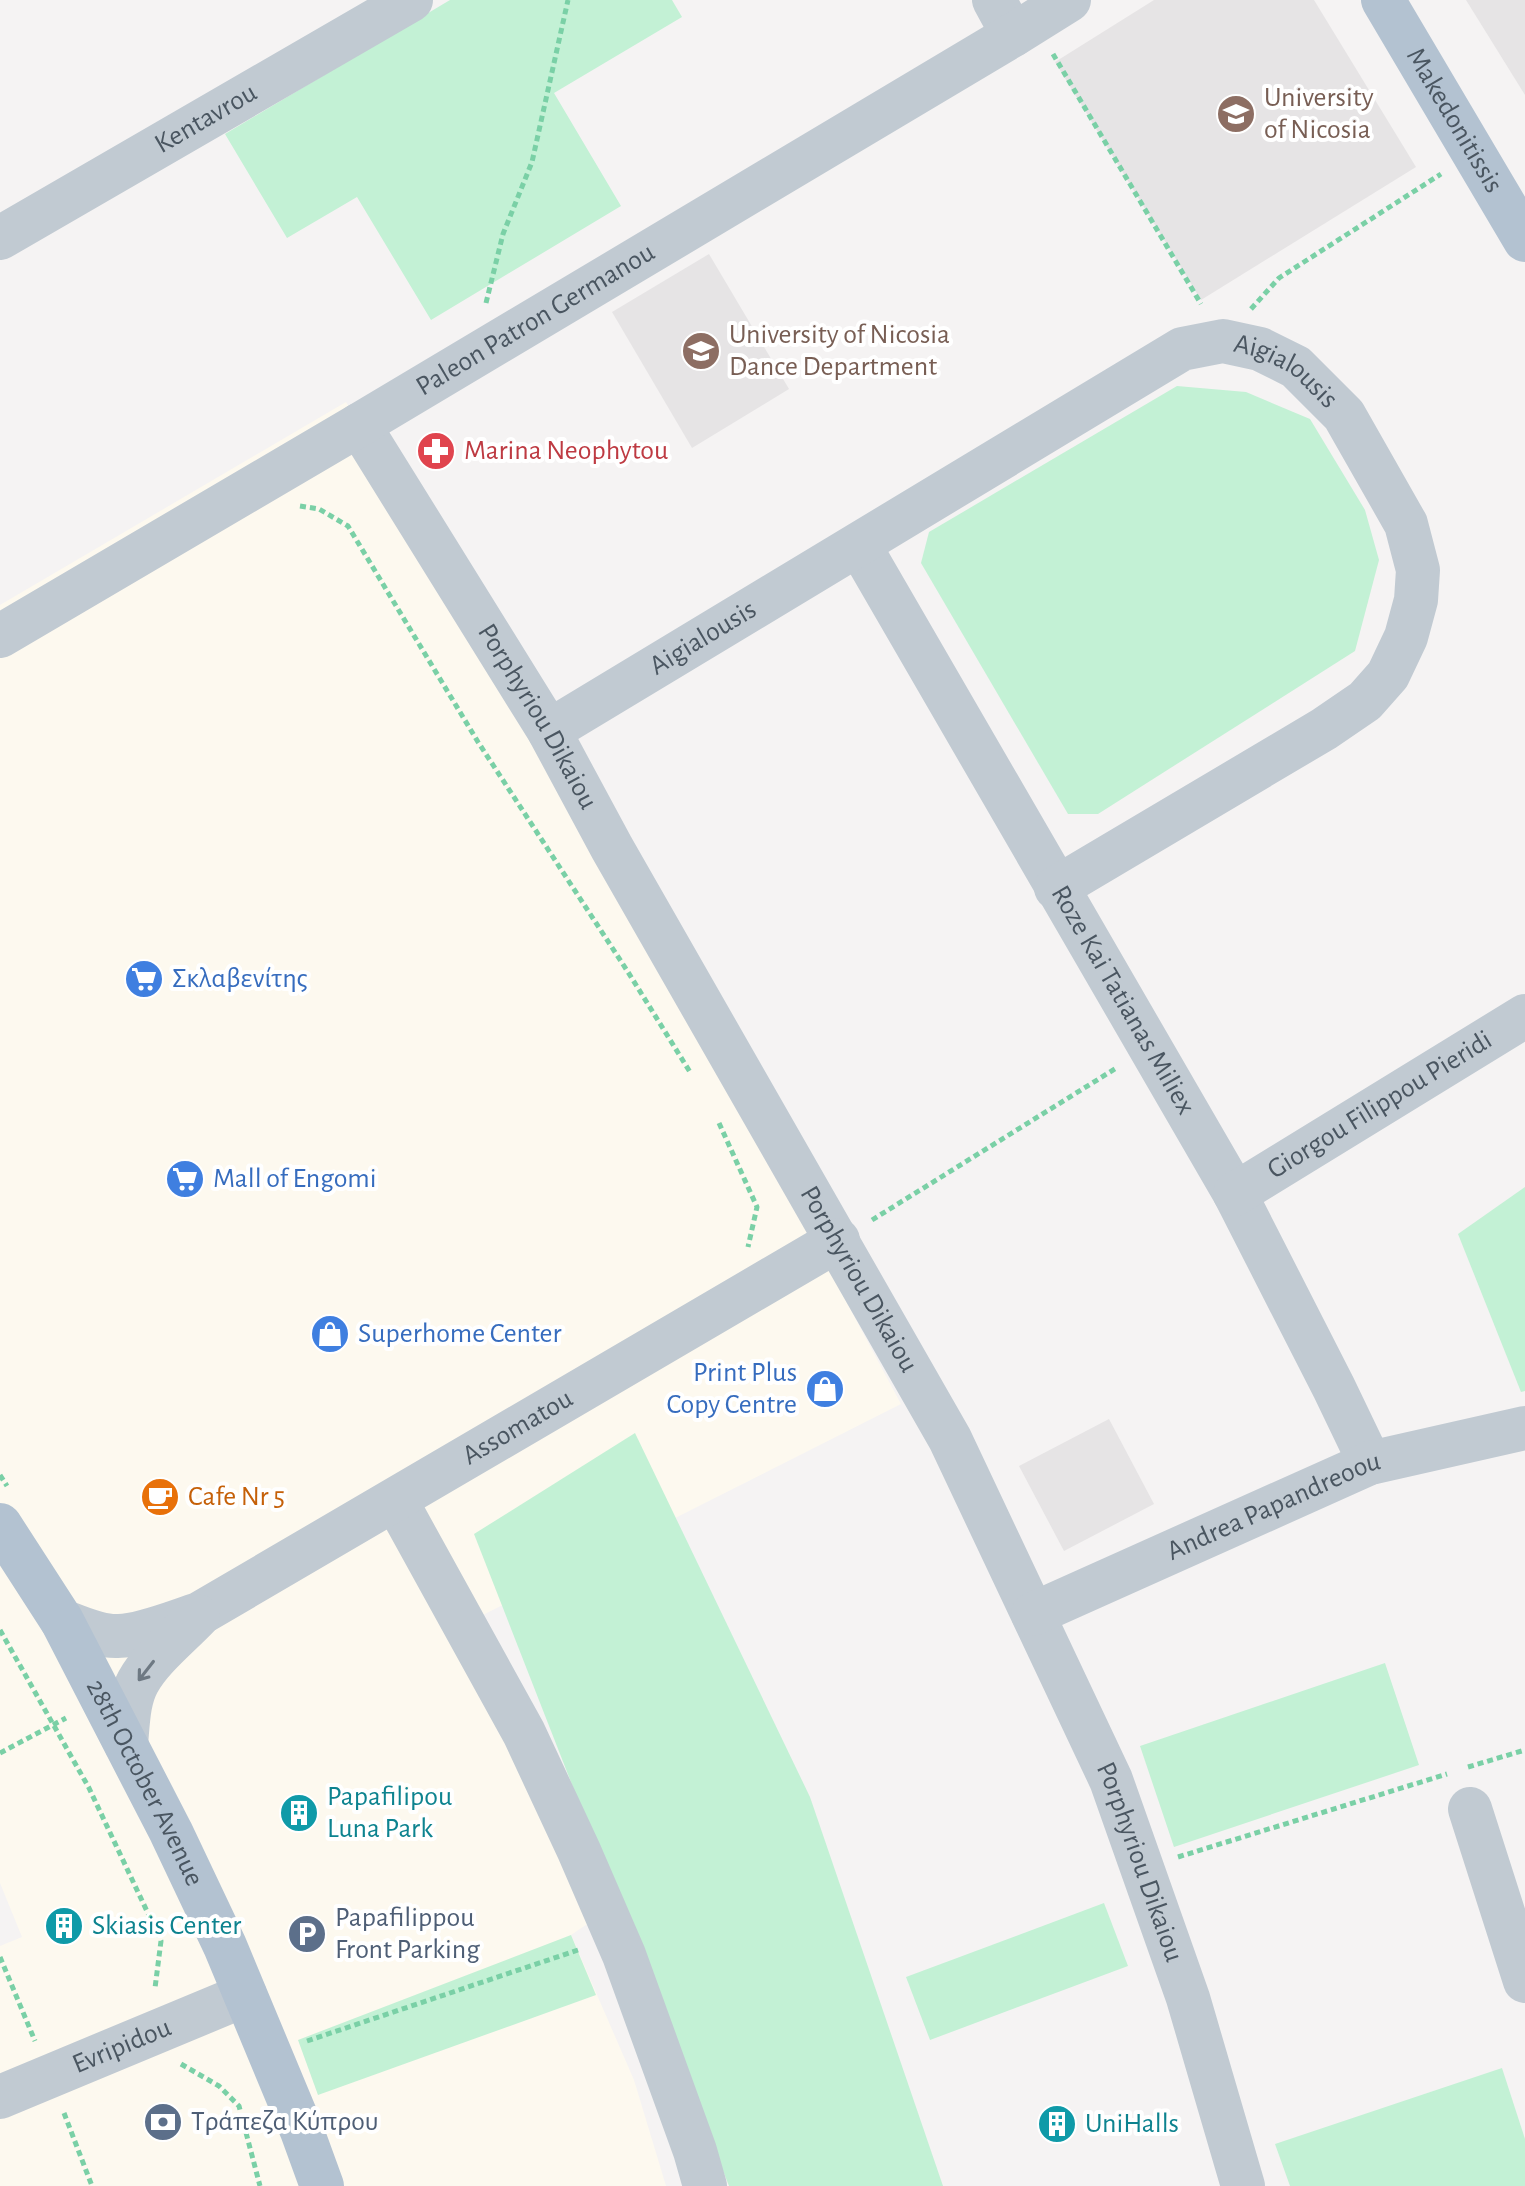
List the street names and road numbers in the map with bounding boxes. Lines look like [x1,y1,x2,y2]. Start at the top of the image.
street label: Makedonitissis [1401,43,1508,198]
street label: Kentavrou [150,78,262,159]
street label: Paleon Patron Germanou [411,238,660,401]
street label: Aigialousis [1231,330,1343,414]
street label: Aigialousis [645,595,761,681]
street label: Porphyriou Dikaiou [472,619,602,814]
street label: Roze Kai Tatianas Miliex [1046,881,1200,1119]
street label: Giorgou Filippou Pieridi [1263,1026,1497,1184]
street label: Porphyriou Dikaiou [795,1181,923,1377]
street label: Assomatou [458,1384,578,1470]
street label: Andrea Papandreoou [1163,1447,1383,1566]
street label: 28th October Avenue [81,1675,209,1890]
street label: Porphyriou Dikaiou [1091,1758,1188,1965]
street label: Evripidou [69,2013,175,2079]

